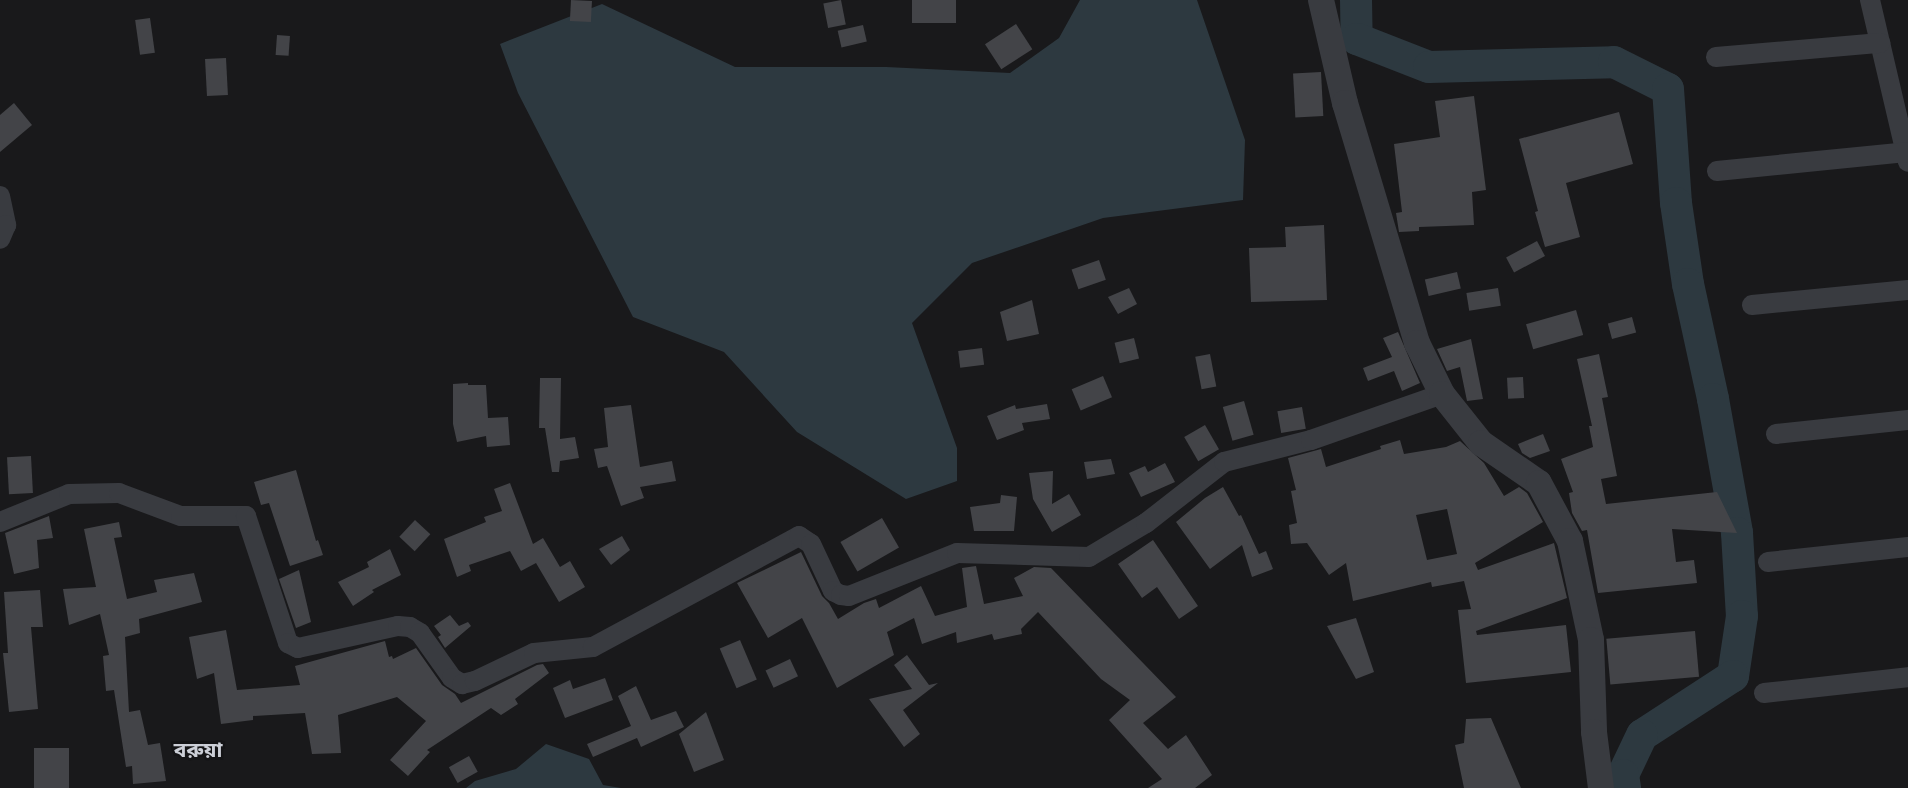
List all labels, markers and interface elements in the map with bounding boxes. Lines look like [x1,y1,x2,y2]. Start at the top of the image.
district label: বরুয়া [174,737,222,763]

